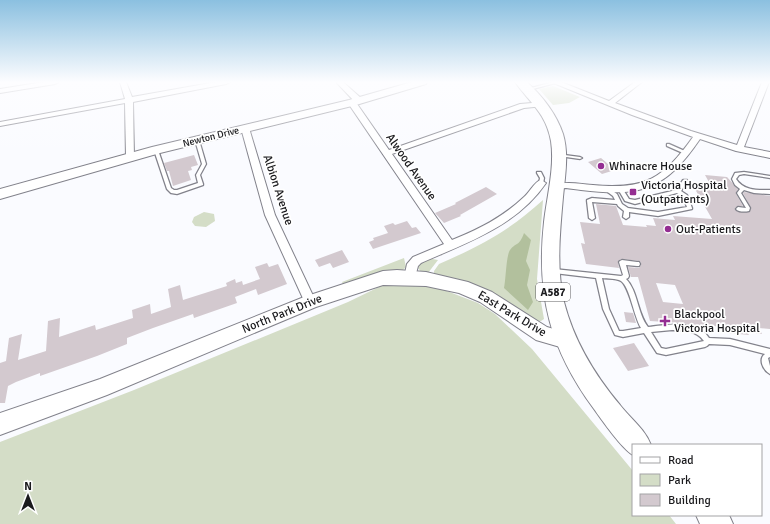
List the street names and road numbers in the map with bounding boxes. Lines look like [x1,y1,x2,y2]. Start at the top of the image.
street label: Newton Drive [182,124,240,150]
street label: Alwood Avenue [382,131,440,203]
street label: Albion Avenue [260,153,296,227]
road number: A587 [536,283,570,301]
street label: East Park Drive [475,288,549,340]
street label: North Park Drive [240,291,324,337]

